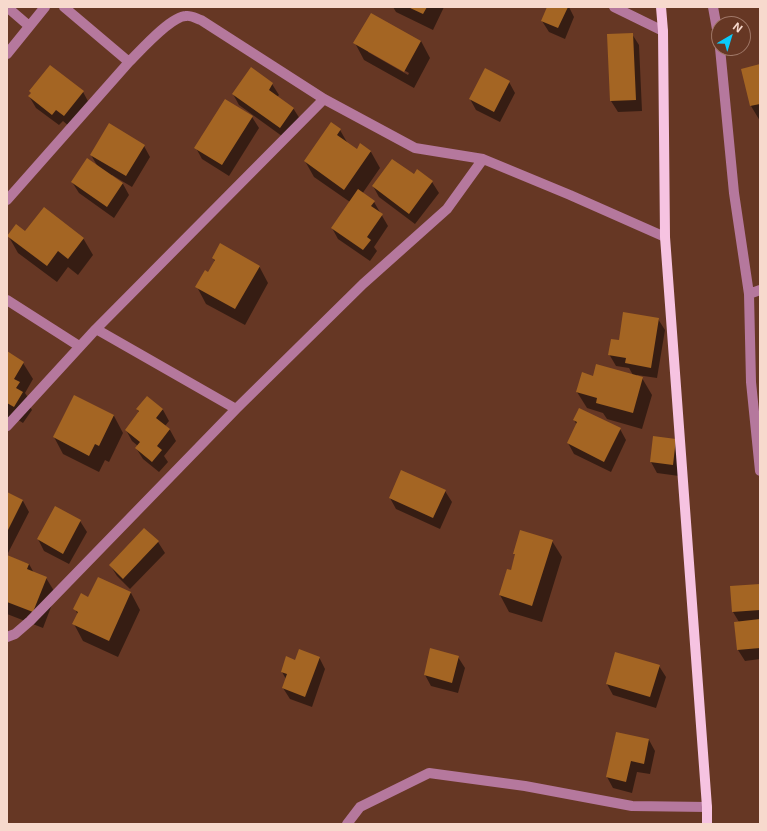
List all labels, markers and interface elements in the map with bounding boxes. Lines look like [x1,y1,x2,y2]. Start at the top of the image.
north arrow [711,16,751,56]
text: N [730,19,745,35]

